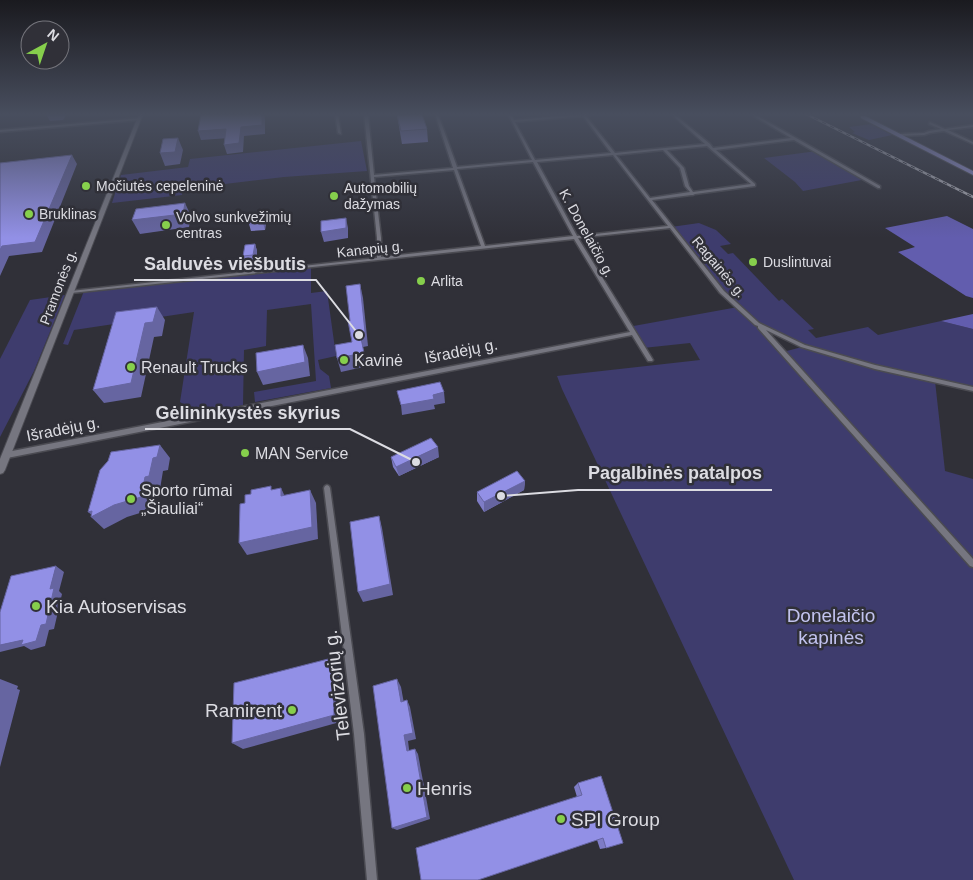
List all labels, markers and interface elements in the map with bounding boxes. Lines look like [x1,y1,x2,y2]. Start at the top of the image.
north arrow [20,20,70,70]
text: N [44,26,62,44]
place label: Močiutės cepeleninė [96,178,224,194]
marker: Močiutės cepeleninė [80,180,92,192]
place label: Automobilių dažymas [344,180,417,212]
street label: K. Donelaičio g. [556,186,618,280]
marker: Automobilių dažymas [328,190,340,202]
place label: Bruklinas [39,206,97,222]
marker: Bruklinas [23,208,35,220]
place label: Volvo sunkvežimių centras [176,209,291,241]
marker: Volvo sunkvežimių centras [160,219,172,231]
street label: Ragainės g. [689,233,749,301]
street label: Kanapių g. [336,238,404,260]
street label: Pramonės g. [36,247,80,327]
callout: Salduvės viešbutis [134,247,316,280]
text: Salduvės viešbutis [144,254,306,274]
place label: Duslintuvai [763,254,831,270]
marker: Duslintuvai [747,256,759,268]
place label: Arlita [431,273,463,289]
marker: Arlita [415,275,427,287]
street label: Išradėjų g. [423,336,499,366]
place label: Kavinė [354,352,403,369]
marker: Kavinė [338,354,350,366]
place label: Renault Trucks [141,359,248,376]
marker: Renault Trucks [125,361,137,373]
callout: Gėlininkystės skyrius [145,396,350,429]
text: Gėlininkystės skyrius [155,403,341,423]
street label: Išradėjų g. [25,414,101,444]
place label: MAN Service [255,445,348,462]
marker: MAN Service [239,447,251,459]
callout: Pagalbinės patalpos [578,457,772,490]
text: Pagalbinės patalpos [588,463,762,483]
place label: Sporto rūmai „Šiauliai“ [141,482,233,517]
marker: Sporto rūmai „Šiauliai“ [125,493,137,505]
place label: Kia Autoservisas [46,596,186,617]
marker: Kia Autoservisas [30,600,42,612]
park label: Donelaičio kapinės [787,605,875,648]
street label: Televizorių g. [320,629,354,741]
place label: Ramirent [205,700,283,721]
marker: Ramirent [286,704,298,716]
place label: Henris [417,778,472,799]
marker: Henris [401,782,413,794]
place label: SPI Group [571,809,660,830]
marker: SPI Group [555,813,567,825]

